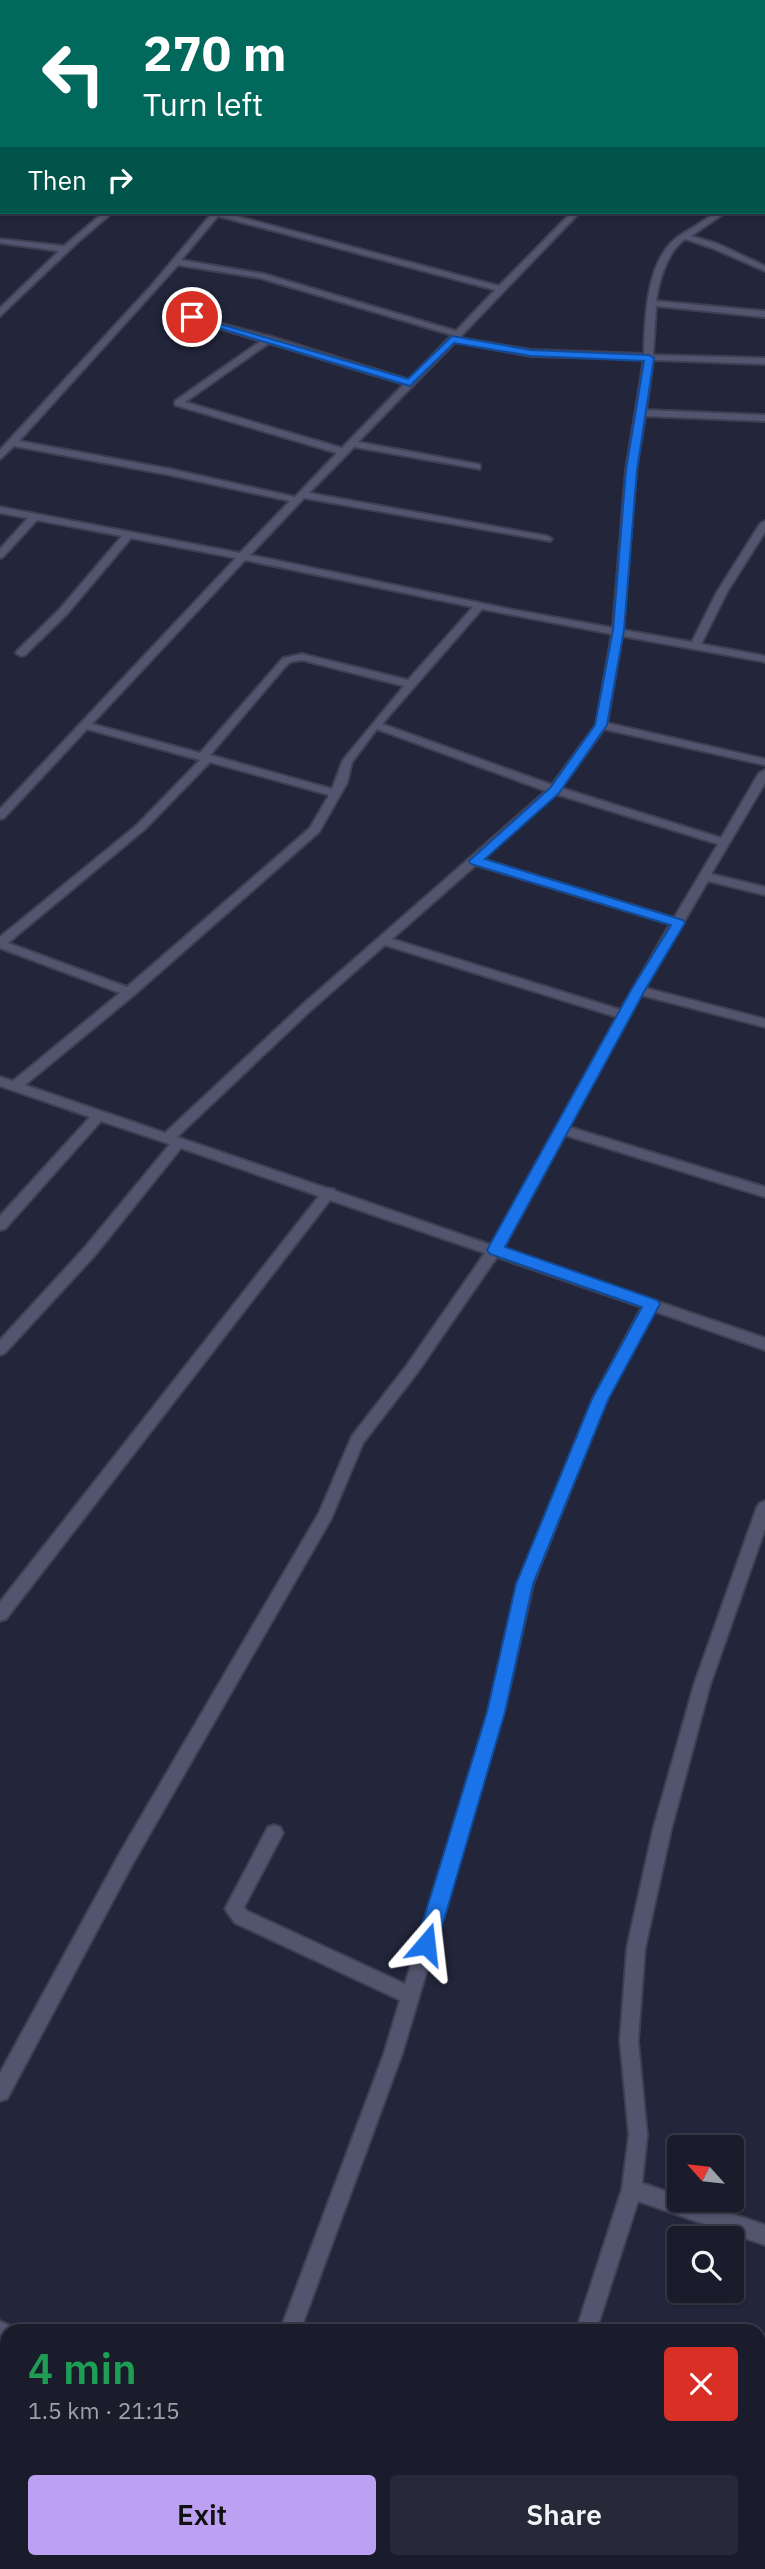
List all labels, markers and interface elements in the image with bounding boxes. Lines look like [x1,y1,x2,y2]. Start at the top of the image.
text: 270 m [143,21,287,84]
icon: left [28,28,119,119]
text: Turn left [143,83,263,125]
icon: right [101,161,139,199]
text: Then [28,163,87,197]
pin [162,287,222,347]
icon: arrive [173,298,211,336]
position arrow [389,1907,463,1981]
north arrow [667,2135,744,2212]
map controls [667,2135,744,2303]
button: search [667,2226,744,2303]
text: 4 min [28,2341,137,2396]
button: close [664,2347,738,2421]
text: 1.5 km · 21:15 [28,2395,180,2425]
button: Exit [28,2475,376,2555]
button: Share [390,2475,738,2555]

